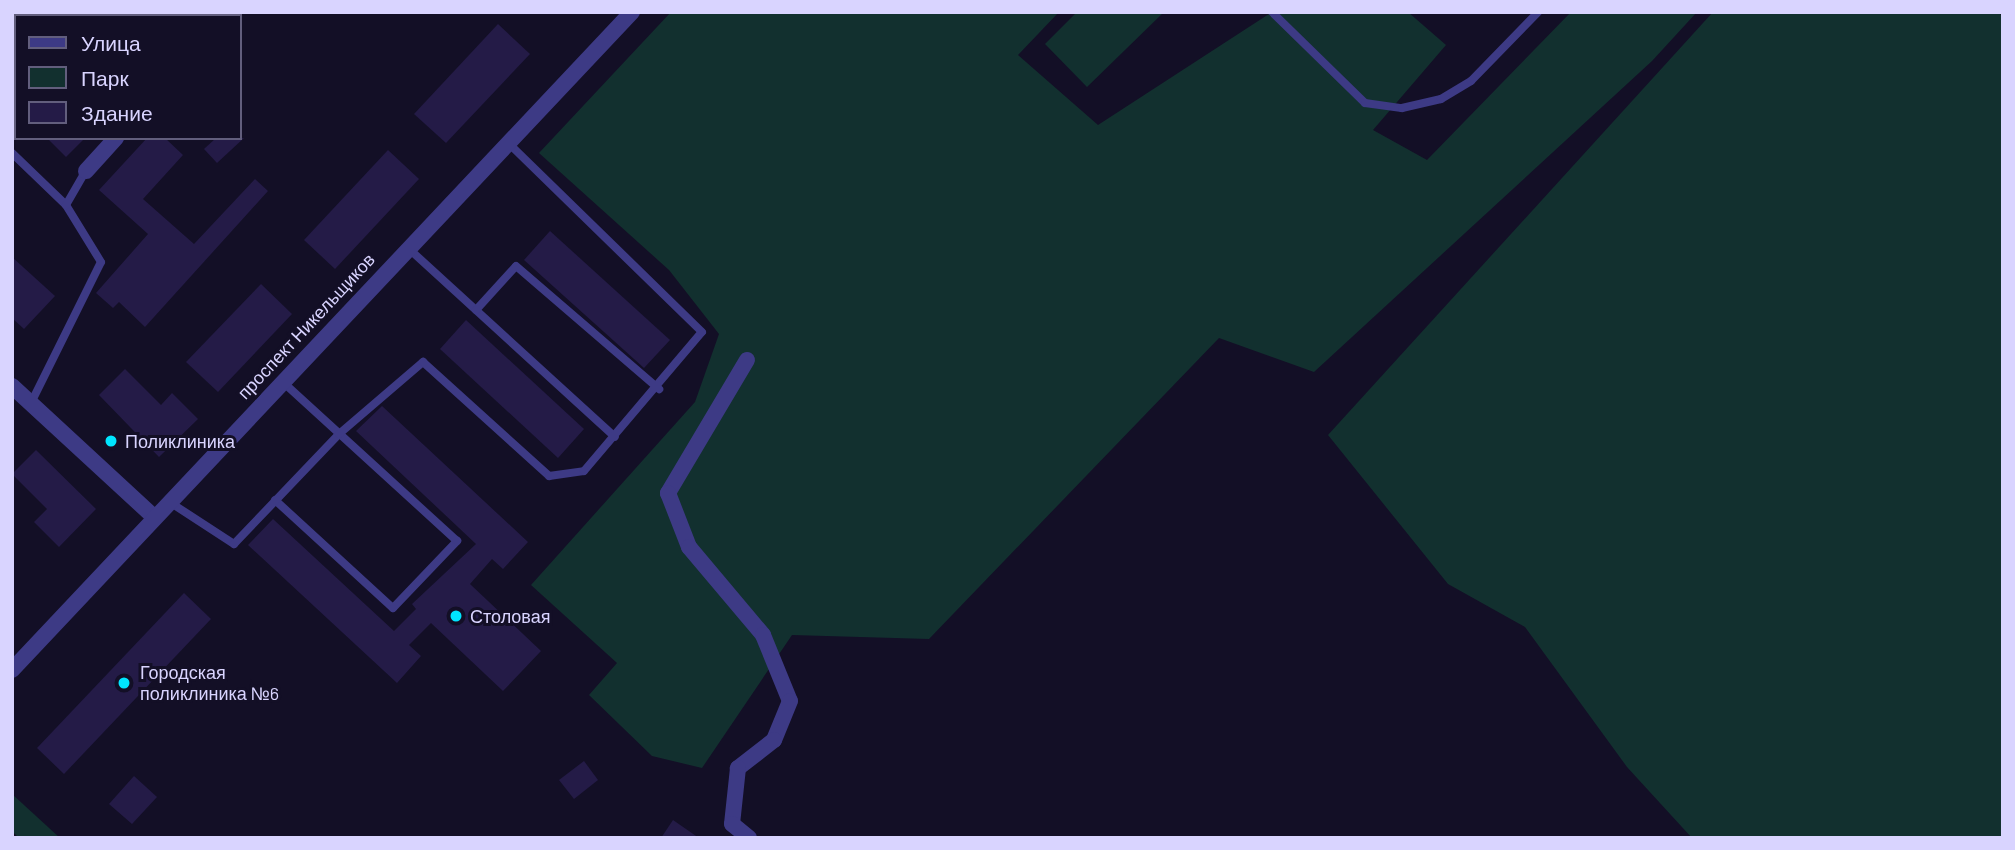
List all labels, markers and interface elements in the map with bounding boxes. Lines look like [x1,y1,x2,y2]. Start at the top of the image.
legend [14,14,242,140]
text: Улица [81,30,141,55]
text: Парк [81,65,129,90]
text: Здание [81,100,153,125]
street label: проспект Никельщиков [233,249,379,403]
place label: Поликлиника [125,430,235,452]
marker: Поликлиника [103,433,119,449]
place label: Столовая [470,605,550,627]
marker: Столовая [448,608,464,624]
place label: Городская поликлиника №6 [140,662,279,704]
marker: Городская поликлиника №6 [114,673,134,693]

